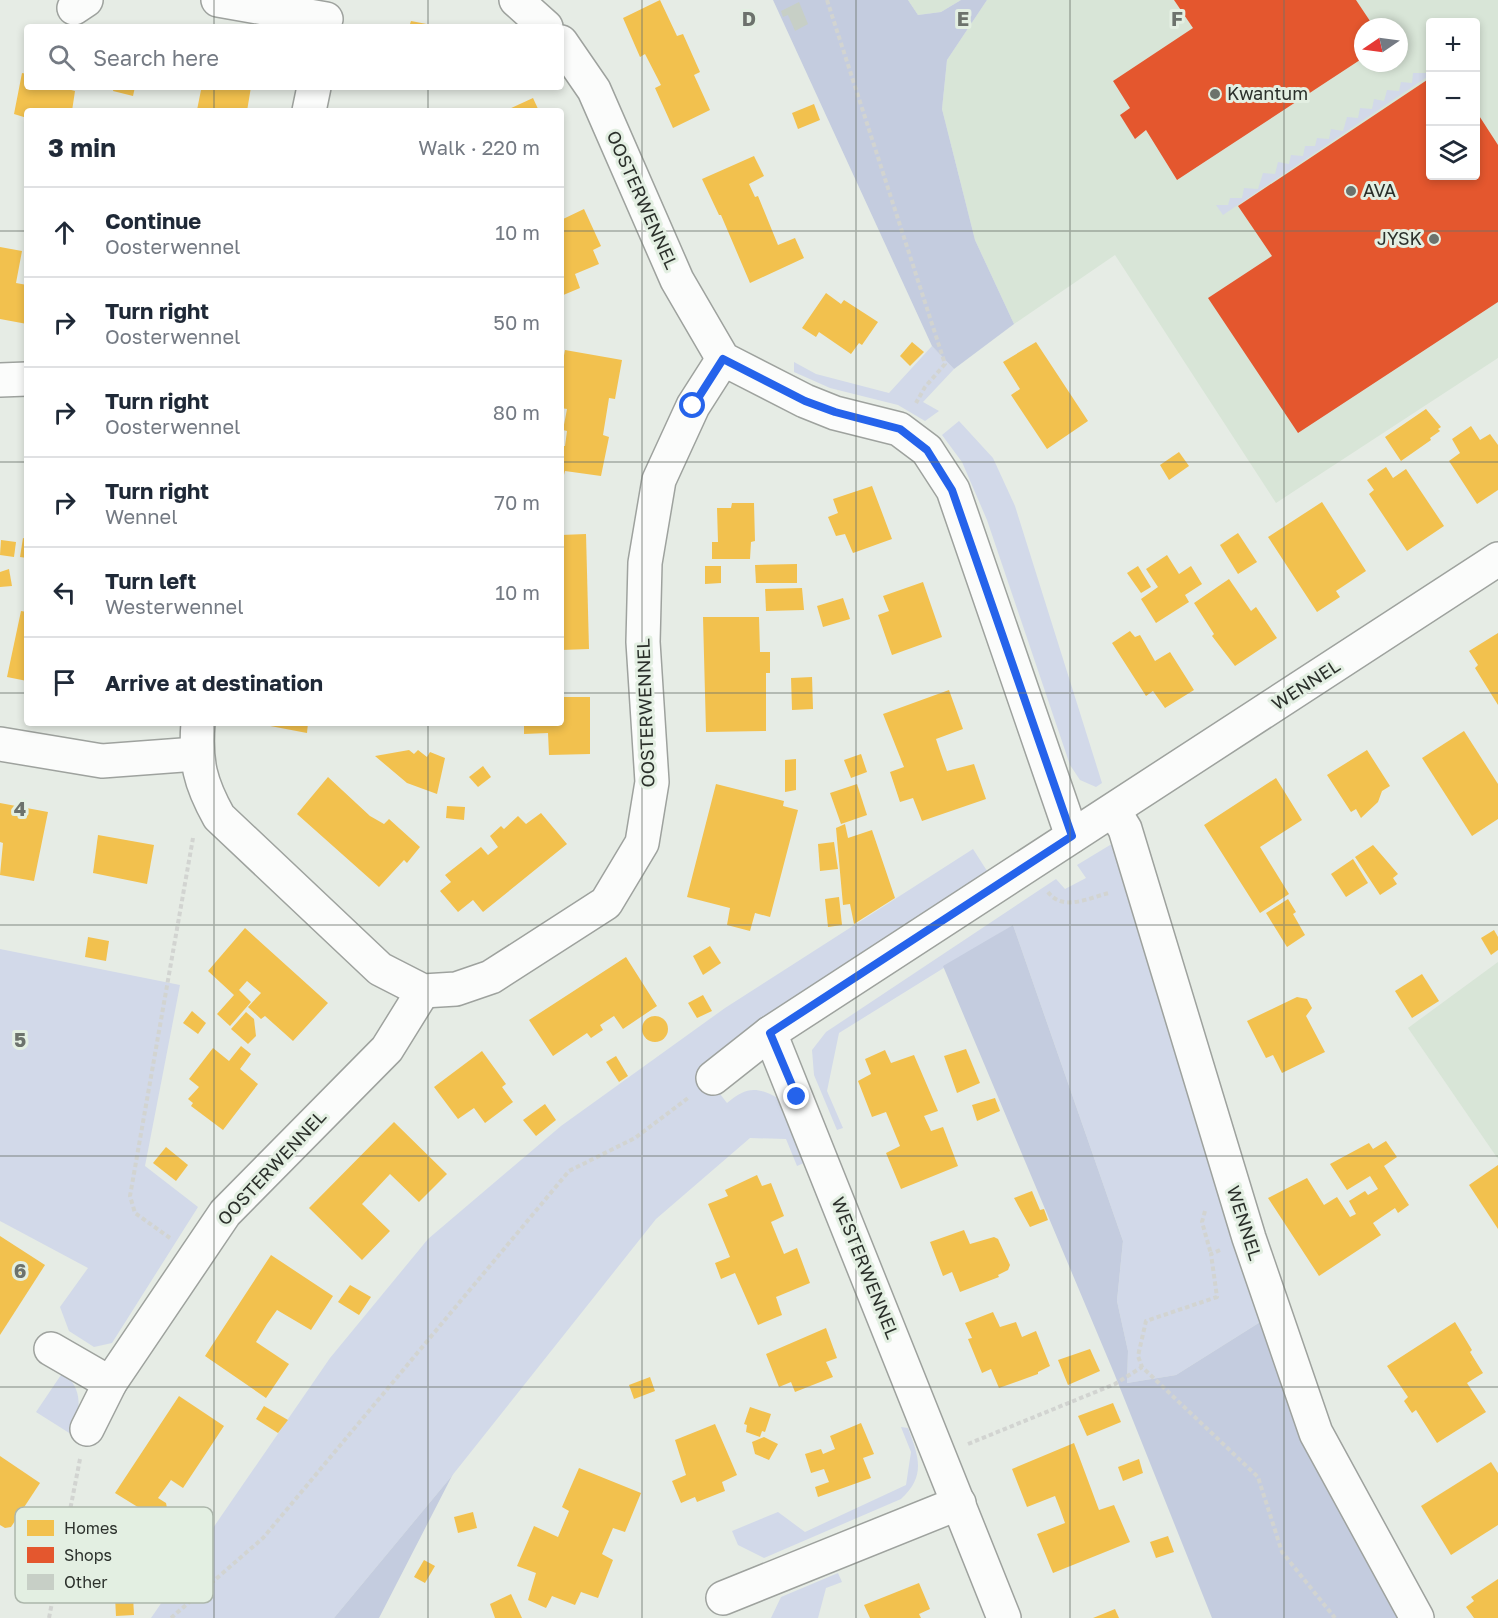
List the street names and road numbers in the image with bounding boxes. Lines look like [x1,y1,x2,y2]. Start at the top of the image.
street label: OOSTERWENNEL [603,127,683,272]
street label: OOSTERWENNEL [631,638,659,788]
street label: WENNEL [1267,654,1344,714]
street label: OOSTERWENNEL [212,1105,330,1229]
street label: WENNEL [1223,1183,1267,1263]
street label: WESTERWENNEL [827,1194,904,1342]

